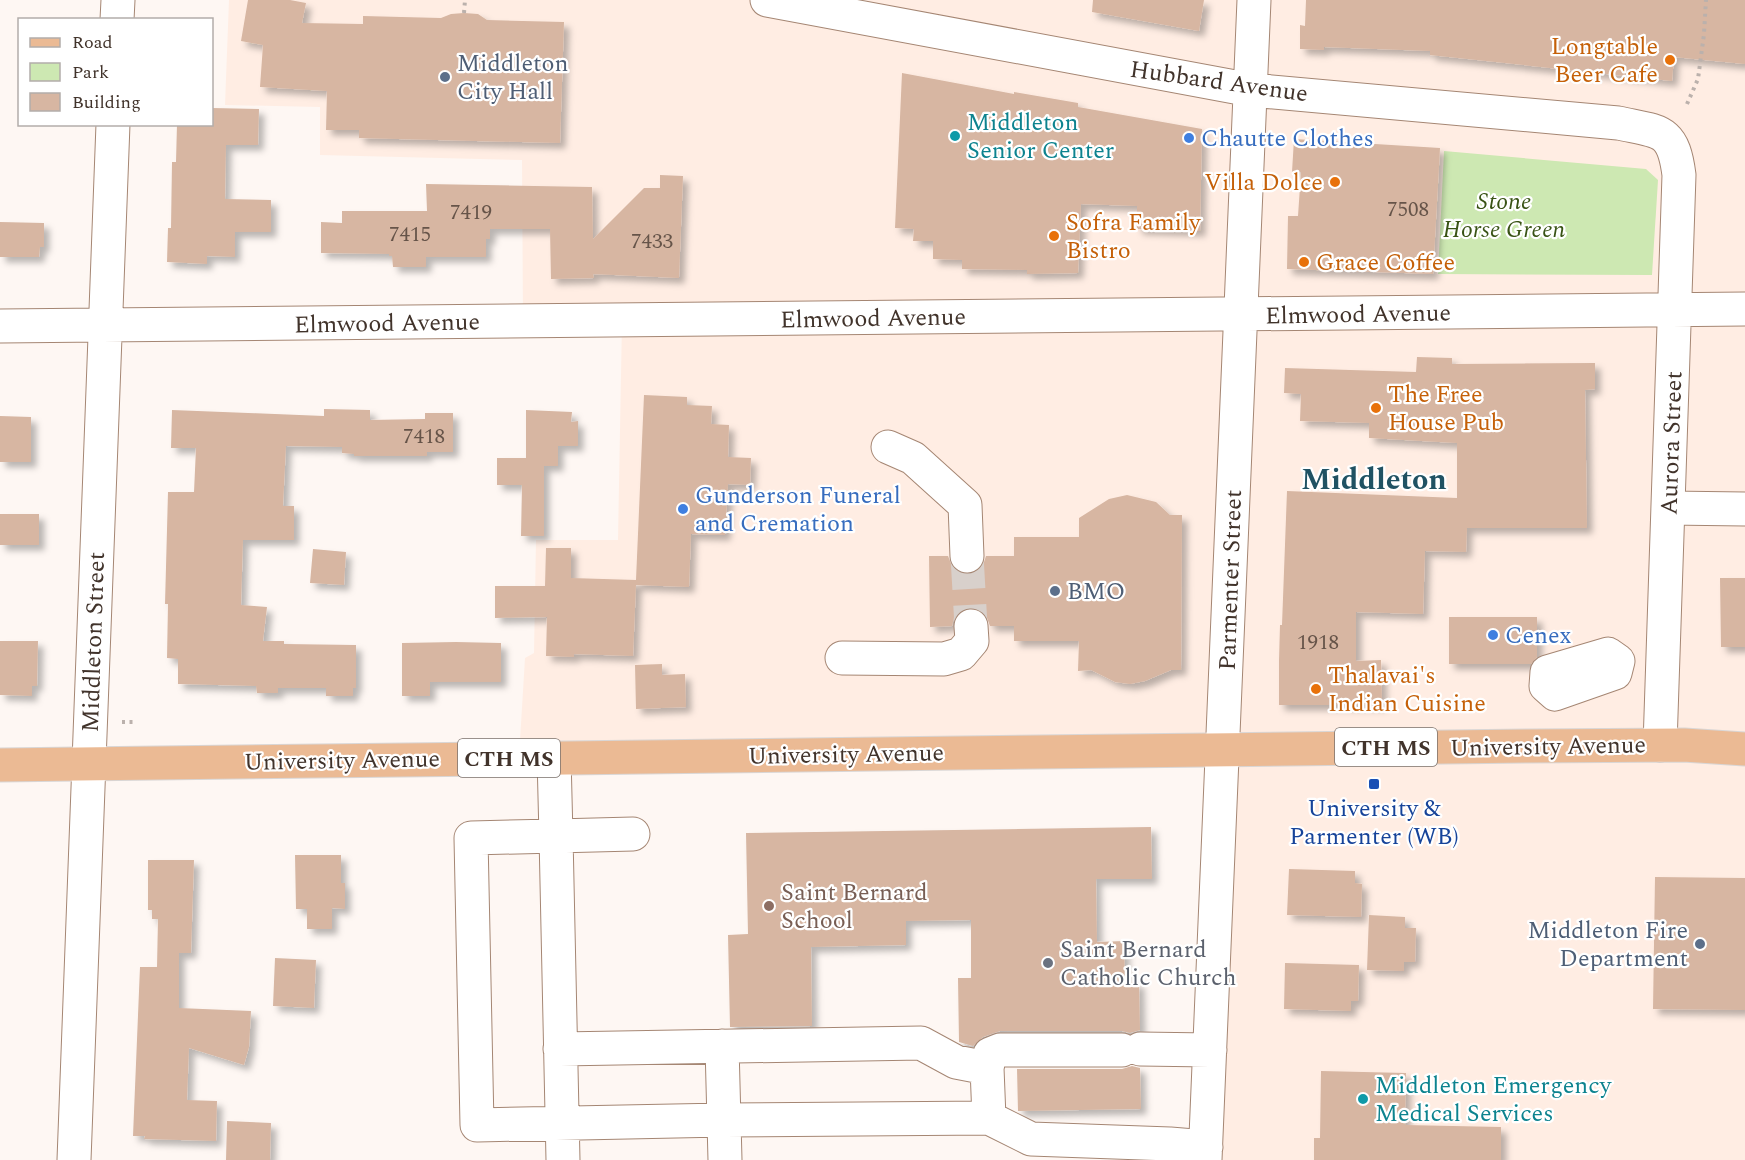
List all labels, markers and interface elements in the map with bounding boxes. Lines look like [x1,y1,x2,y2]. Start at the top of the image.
legend [18,18,213,126]
text: Road [72,29,113,56]
place label: Longtable Beer Cafe [1551,29,1658,93]
place label: Middleton City Hall [457,46,568,110]
street label: Hubbard Avenue [1127,52,1310,112]
marker: Longtable Beer Cafe [1663,53,1677,67]
text: Park [72,59,109,86]
marker: Middleton City Hall [438,70,452,84]
text: Building [72,89,141,116]
place label: Middleton Senior Center [967,105,1114,169]
place label: Chautte Clothes [1201,121,1374,157]
marker: Middleton Senior Center [948,129,962,143]
marker: Chautte Clothes [1182,131,1196,145]
place label: Villa Dolce [1204,165,1323,201]
marker: Villa Dolce [1328,175,1342,189]
park label: Stone Horse Green [1443,184,1566,248]
house number: 7508 [1387,194,1429,226]
house number: 7419 [450,197,492,229]
place label: Sofra Family Bistro [1066,205,1202,269]
house number: 7415 [389,219,431,251]
house number: 7433 [631,226,673,258]
marker: Sofra Family Bistro [1047,229,1061,243]
place label: Grace Coffee [1316,245,1455,281]
marker: Grace Coffee [1297,255,1311,269]
street label: Elmwood Avenue [1265,295,1451,335]
street label: Elmwood Avenue [780,299,966,339]
street label: Elmwood Avenue [294,304,480,344]
street label: Aurora Street [1651,370,1693,516]
place label: The Free House Pub [1388,377,1504,441]
marker: The Free House Pub [1369,401,1383,415]
house number: 7418 [403,421,445,453]
district label: Middleton [1301,457,1447,503]
place label: Gunderson Funeral and Cremation [695,478,901,542]
street label: Parmenter Street [1210,489,1252,671]
marker: Gunderson Funeral and Cremation [676,502,690,516]
street label: Middleton Street [73,551,115,733]
place label: BMO [1067,574,1125,610]
marker: BMO [1048,584,1062,598]
place label: Cenex [1505,618,1571,654]
house number: 1918 [1297,627,1339,659]
marker: Cenex [1486,628,1500,642]
place label: Thalavai's Indian Cuisine [1328,658,1486,722]
marker: Thalavai's Indian Cuisine [1309,682,1323,696]
street label: University Avenue [1450,727,1646,767]
road number: CTH MS [1335,728,1437,766]
street label: University Avenue [748,735,944,775]
road number: CTH MS [458,739,560,777]
street label: University Avenue [244,741,440,781]
marker: University & Parmenter (WB) [1367,777,1381,791]
place label: University & Parmenter (WB) [1289,791,1459,855]
place label: Saint Bernard School [781,875,928,939]
marker: Saint Bernard School [762,899,776,913]
place label: Middleton Fire Department [1527,913,1688,977]
place label: Saint Bernard Catholic Church [1060,932,1237,996]
marker: Middleton Fire Department [1693,937,1707,951]
marker: Saint Bernard Catholic Church [1041,956,1055,970]
place label: Middleton Emergency Medical Services [1375,1068,1613,1132]
marker: Middleton Emergency Medical Services [1356,1092,1370,1106]

